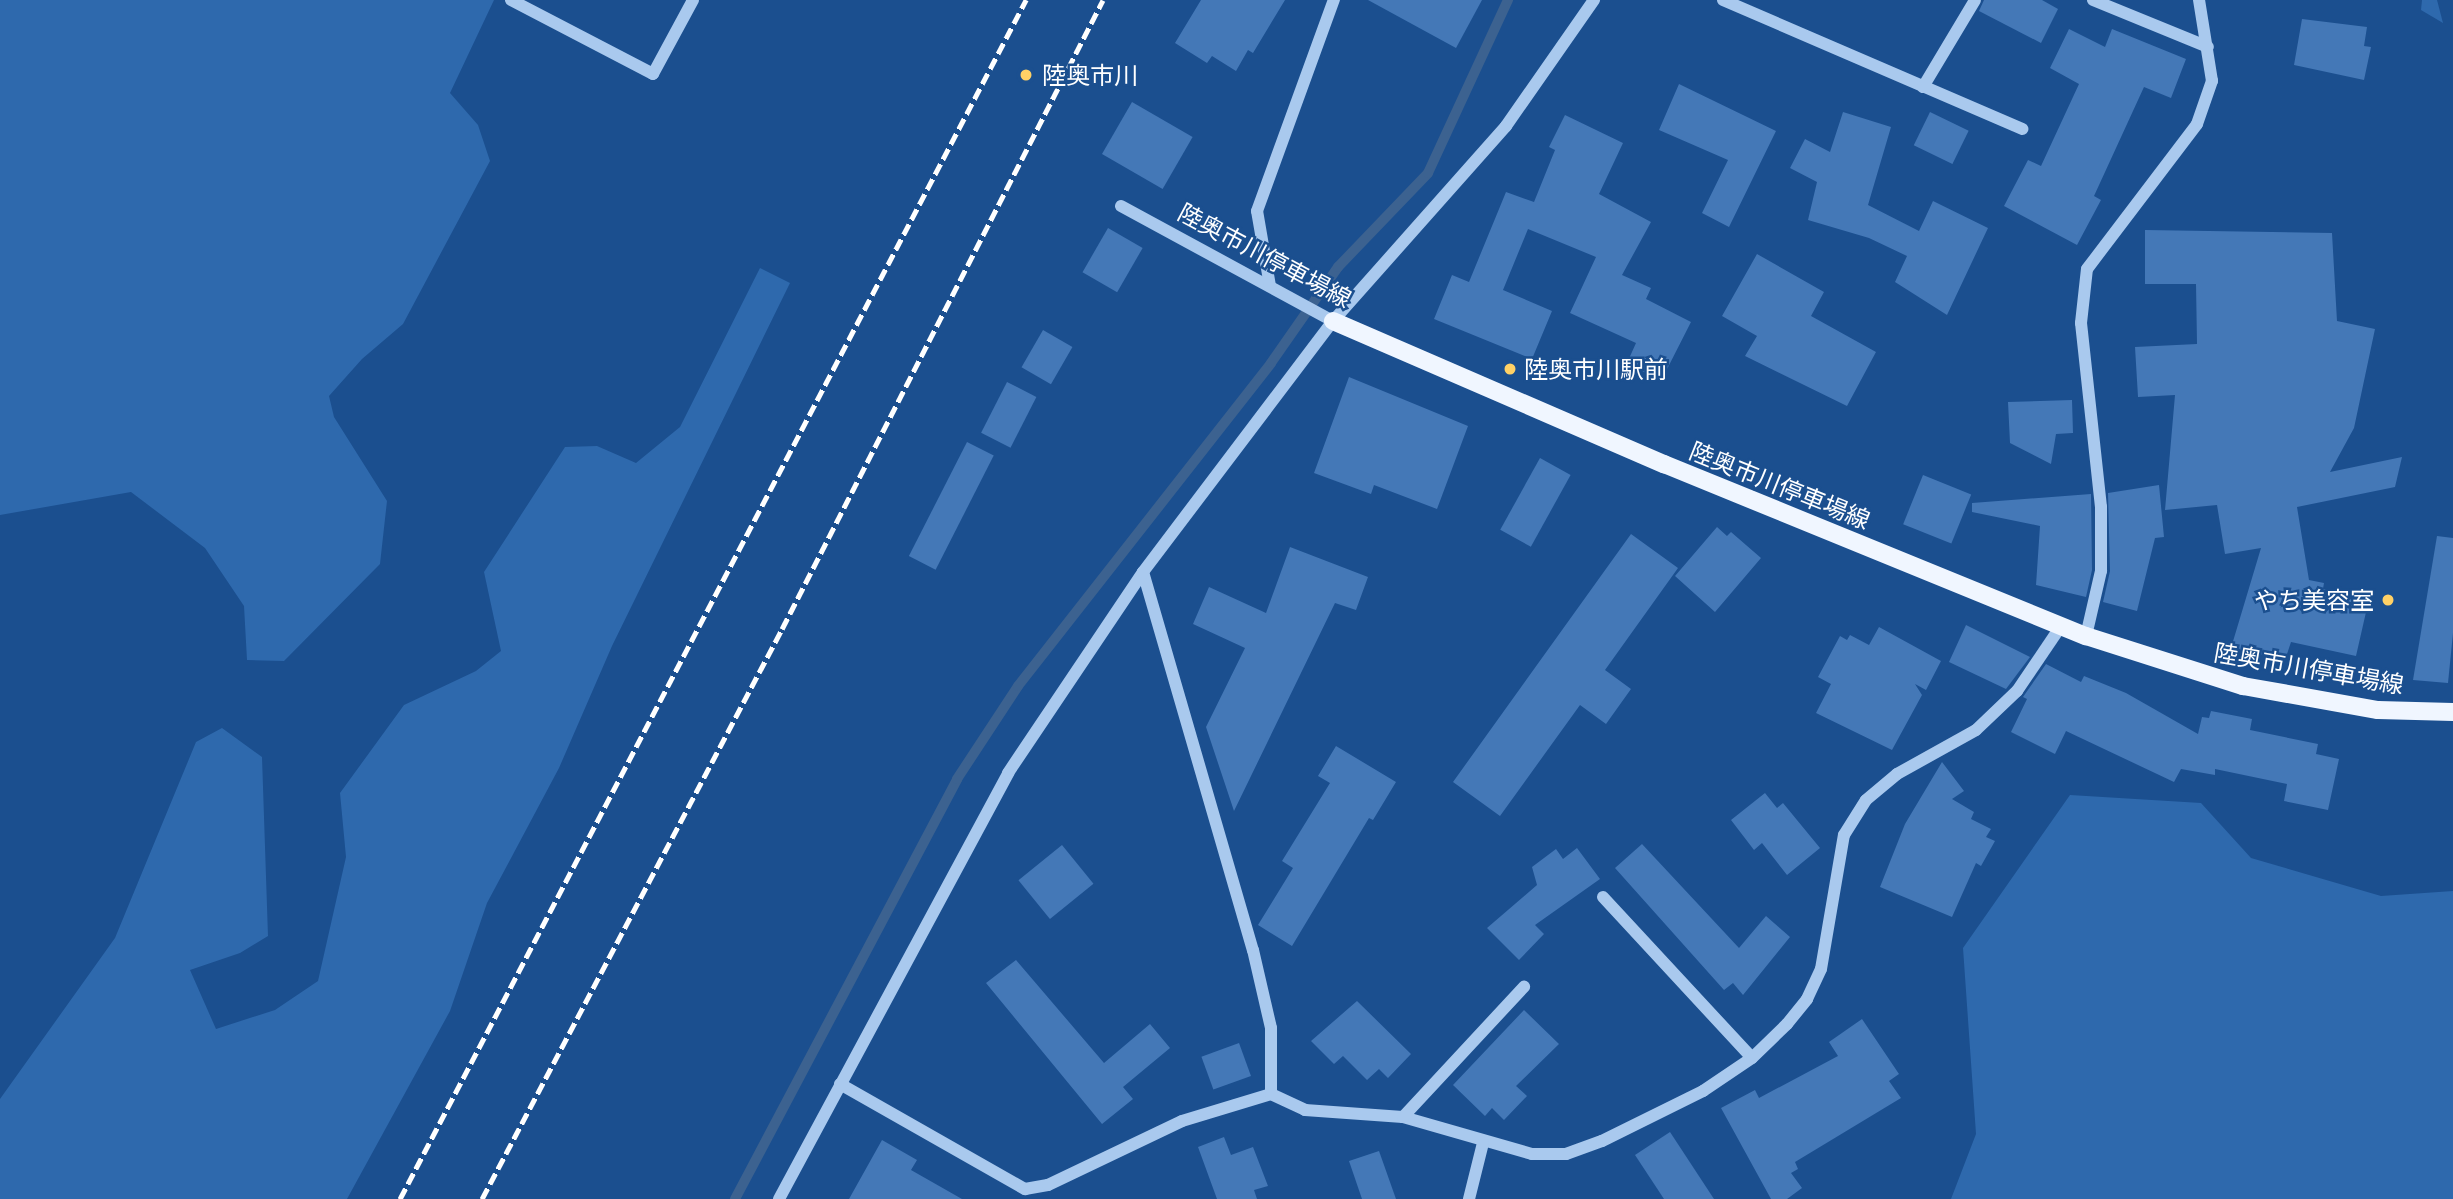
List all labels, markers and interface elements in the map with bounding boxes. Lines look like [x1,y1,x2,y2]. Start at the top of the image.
place label: 陸奥市川 [1042,61,1138,89]
marker: 陸奥市川 [1016,65,1036,85]
street label: 陸奥市川停車場線 [1173,197,1357,313]
place label: 陸奥市川駅前 [1524,355,1668,383]
marker: 陸奥市川駅前 [1502,361,1518,377]
street label: 陸奥市川停車場線 [1686,436,1874,534]
place label: やち美容室 [2254,586,2374,614]
marker: やち美容室 [2380,592,2396,608]
street label: 陸奥市川停車場線 [2212,637,2406,699]

